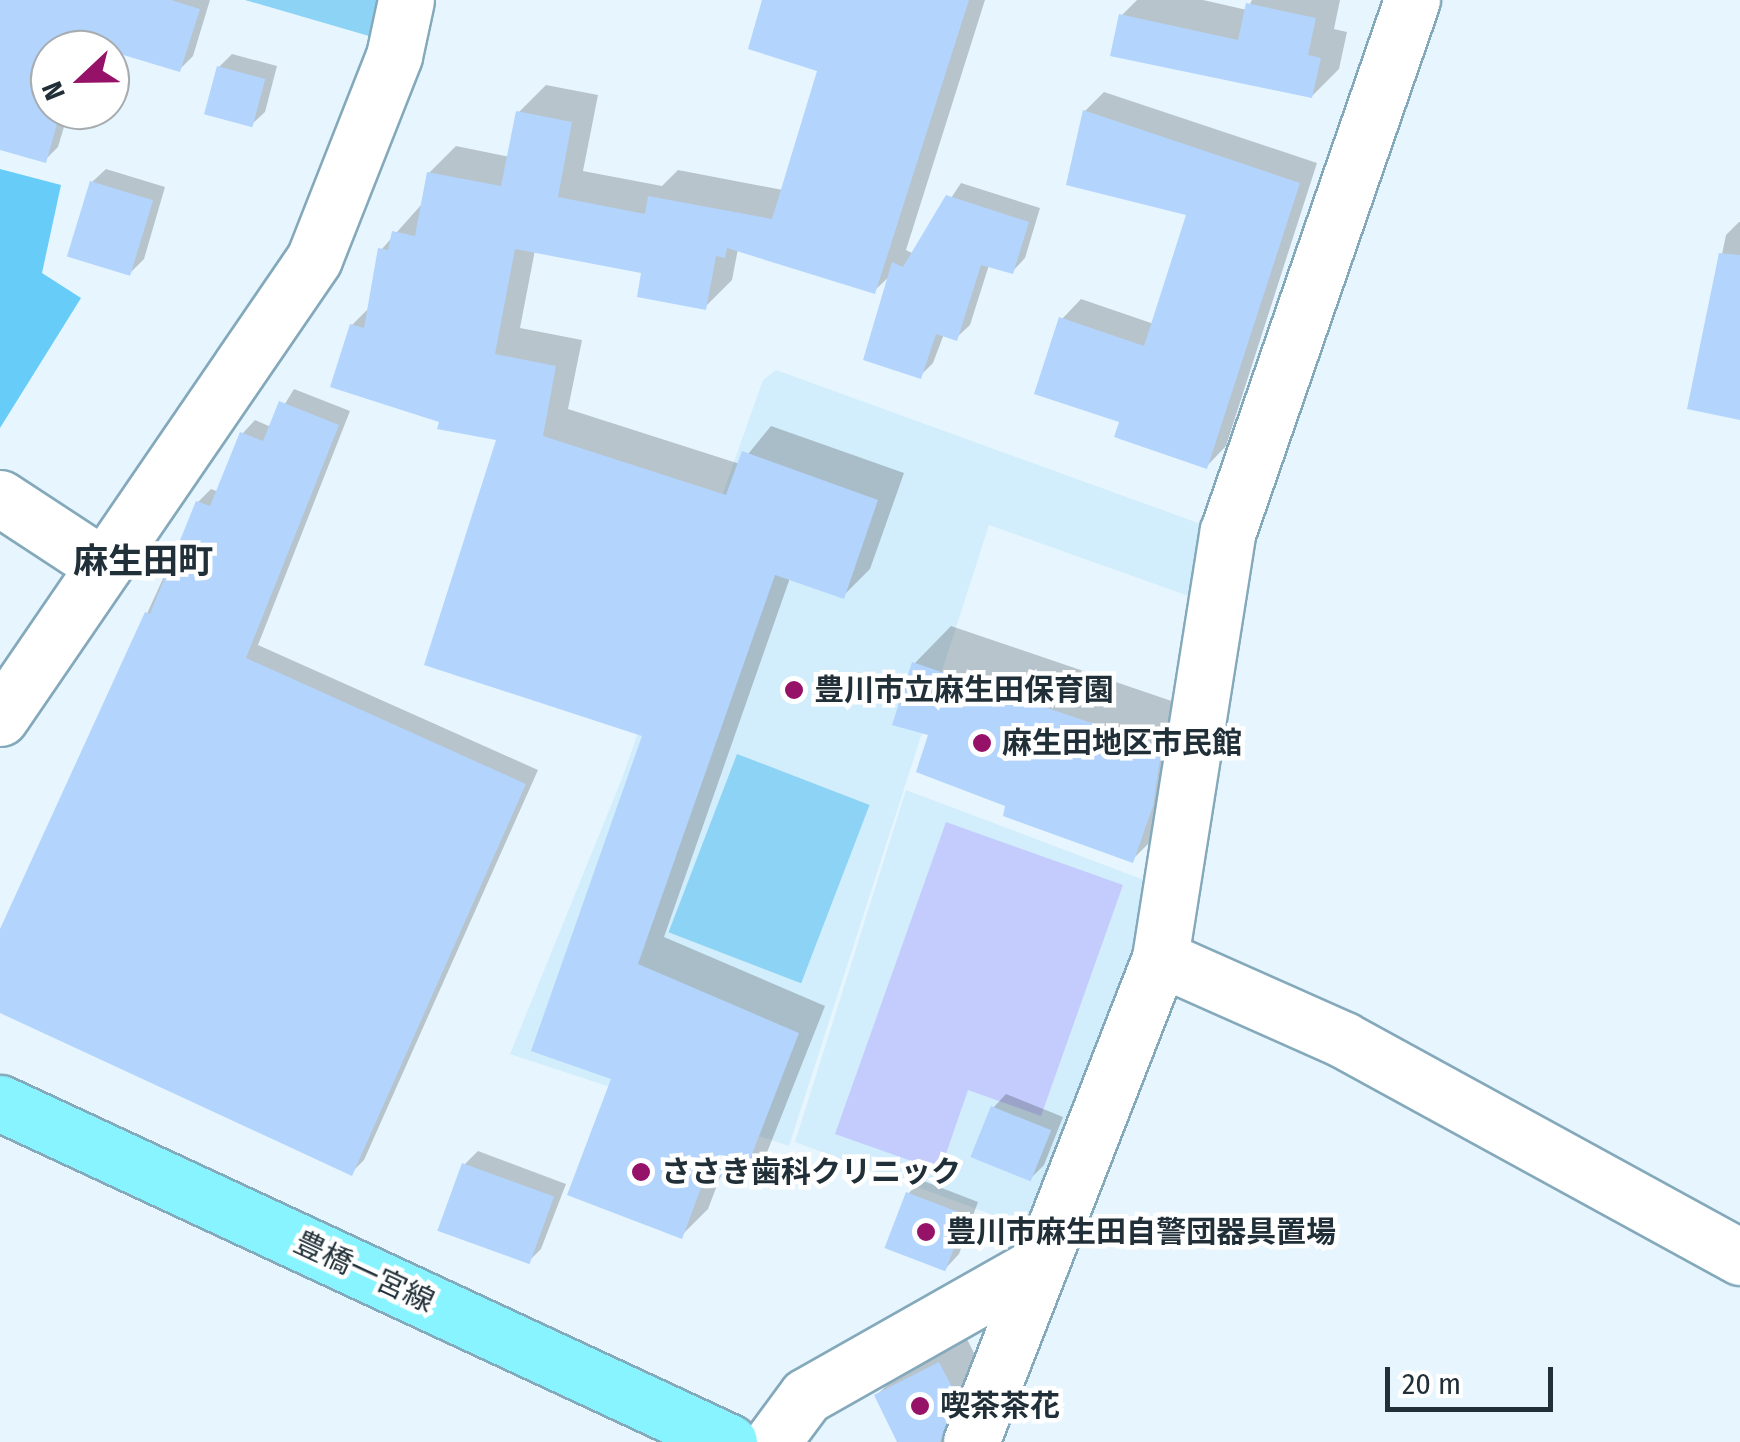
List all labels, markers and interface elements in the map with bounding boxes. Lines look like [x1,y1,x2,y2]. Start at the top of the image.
north arrow [30,30,130,130]
text: N [35,77,72,105]
district label: 麻生田町 [73,540,213,582]
place label: 豊川市立麻生田保育園 [814,672,1114,708]
marker: 豊川市立麻生田保育園 [783,679,805,701]
place label: 麻生田地区市民館 [1002,725,1242,761]
marker: 麻生田地区市民館 [971,732,993,754]
place label: ささき歯科クリニック [661,1154,961,1190]
marker: ささき歯科クリニック [630,1161,652,1183]
place label: 豊川市麻生田自警団器具置場 [946,1214,1336,1250]
marker: 豊川市麻生田自警団器具置場 [915,1221,937,1243]
street label: 豊橋一宮線 [288,1224,440,1320]
scale bar [1390,1347,1558,1409]
text: 20 m [1402,1366,1461,1402]
place label: 喫茶茶花 [940,1388,1060,1424]
marker: 喫茶茶花 [909,1395,931,1417]

